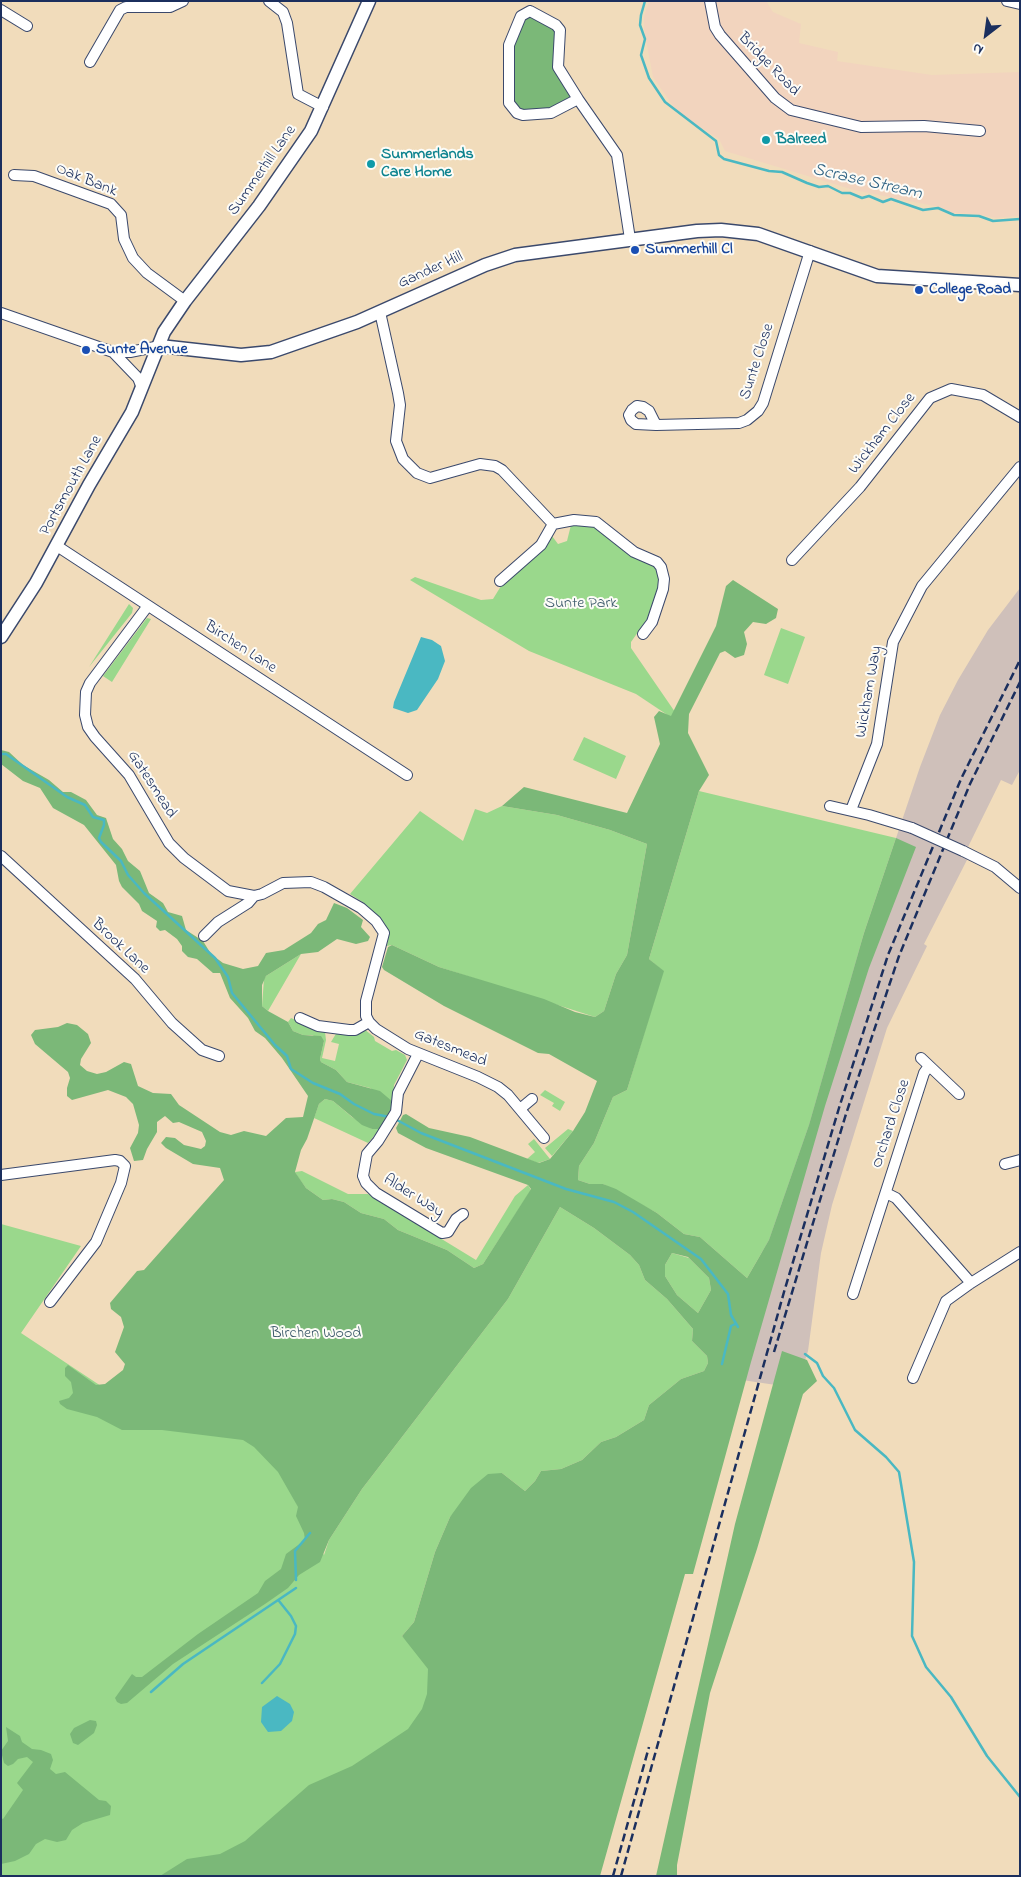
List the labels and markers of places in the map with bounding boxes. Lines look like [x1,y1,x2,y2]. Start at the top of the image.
place label: Balreed [776,130,826,150]
marker: Balreed [760,134,772,146]
place label: Summerlands Care Home [381,145,474,183]
marker: Summerlands Care Home [365,158,377,170]
place label: Summerhill Cl [645,240,733,260]
marker: Summerhill Cl [629,244,641,256]
place label: College Road [929,280,1011,300]
marker: College Road [913,284,925,296]
place label: Sunte Avenue [96,340,188,360]
marker: Sunte Avenue [80,344,92,356]

